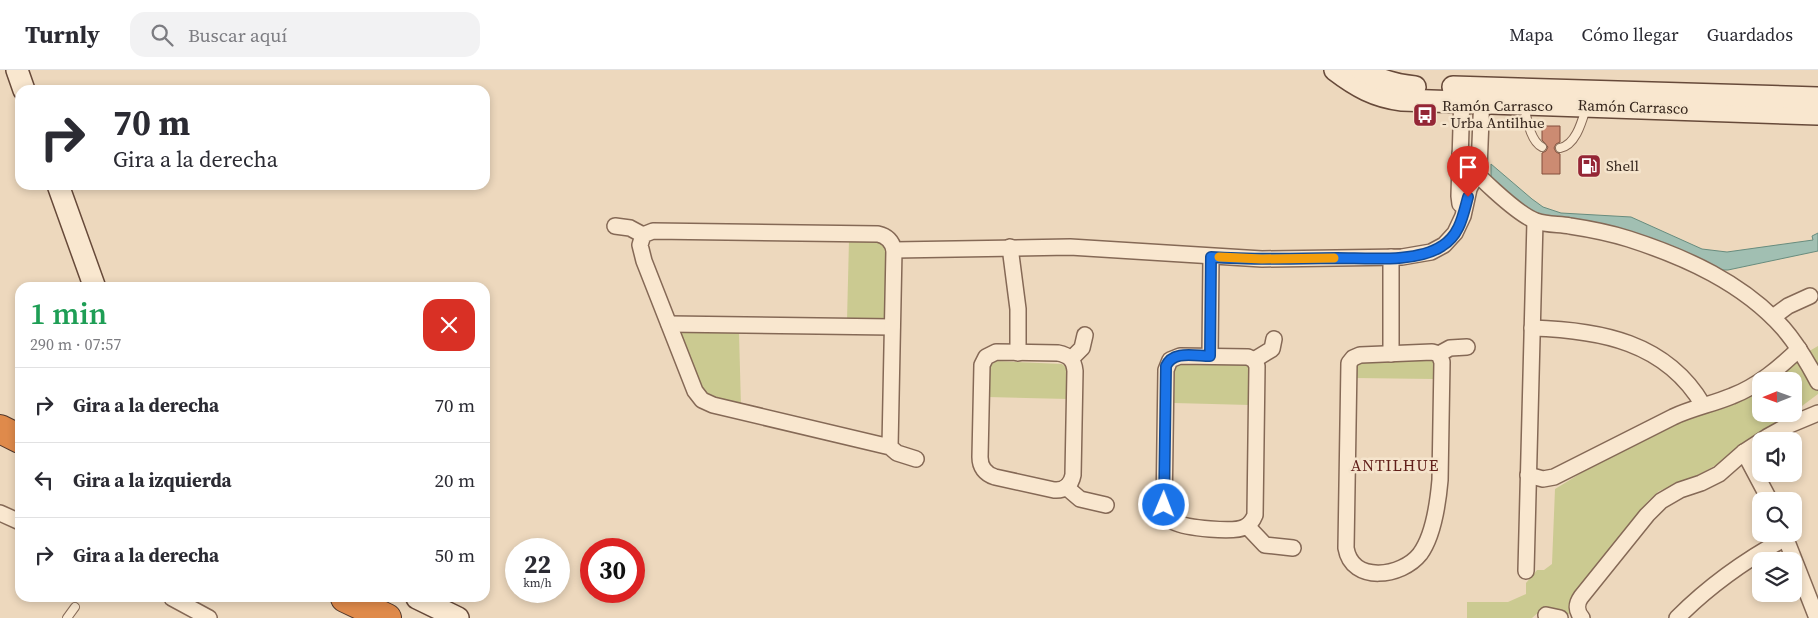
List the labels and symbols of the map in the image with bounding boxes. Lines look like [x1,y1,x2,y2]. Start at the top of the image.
street label: Ramón Carrasco [1577,94,1689,119]
place label: Ramón Carrasco - Urba Antilhue [1442,95,1553,133]
bus stop icon: Ramón Carrasco - Urba Antilhue [1412,102,1438,128]
pin [1447,146,1489,197]
fuel station icon: Shell [1576,153,1602,179]
place label: Shell [1606,155,1640,176]
north arrow [1752,372,1802,422]
district label: ANTILHUE [1351,454,1439,476]
position arrow [1137,478,1189,530]
speed limit sign: 30 [580,538,645,603]

